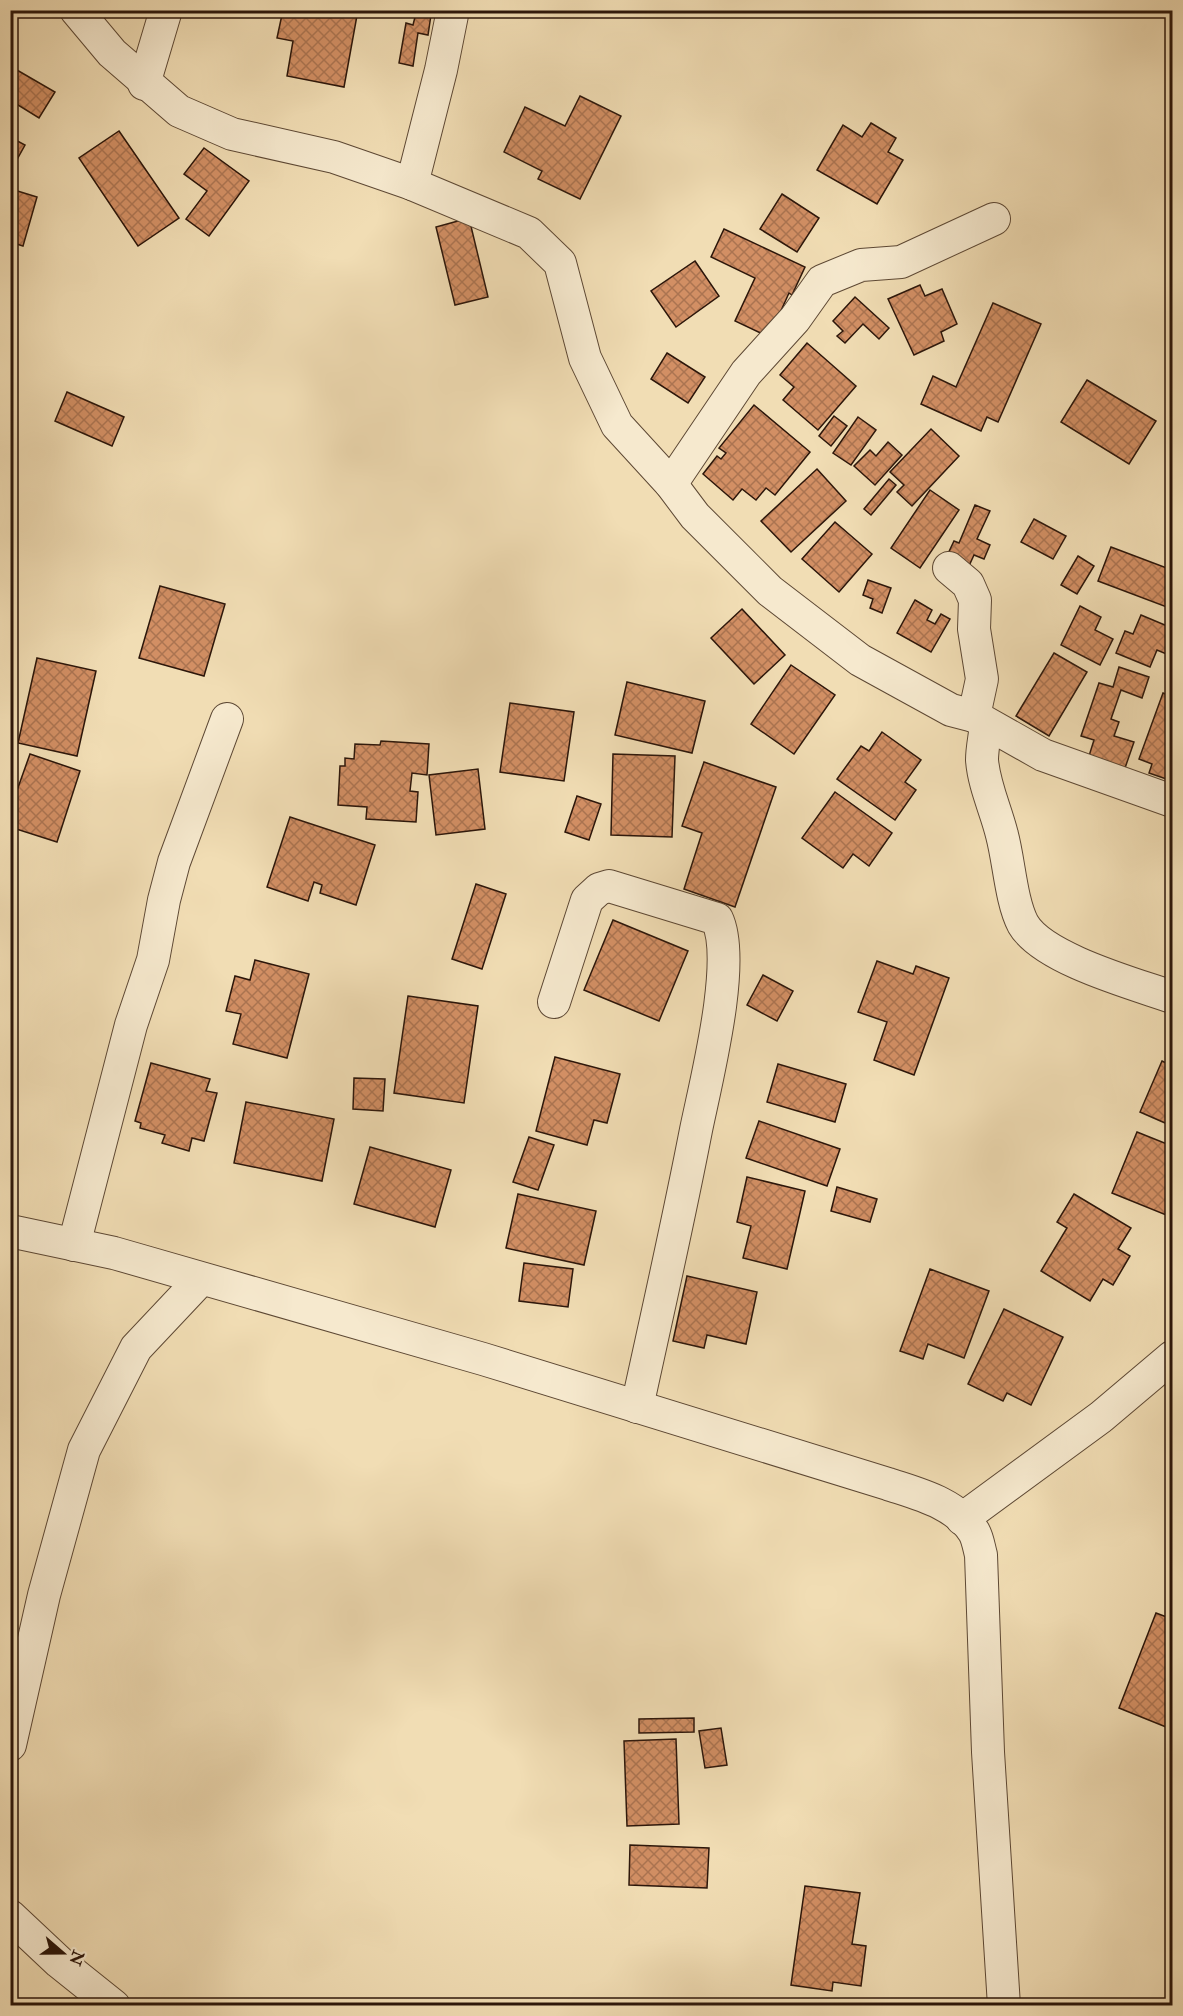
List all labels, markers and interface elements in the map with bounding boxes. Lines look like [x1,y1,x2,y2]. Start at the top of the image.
north arrow [33,1923,93,1983]
text: N [64,1947,88,1969]

